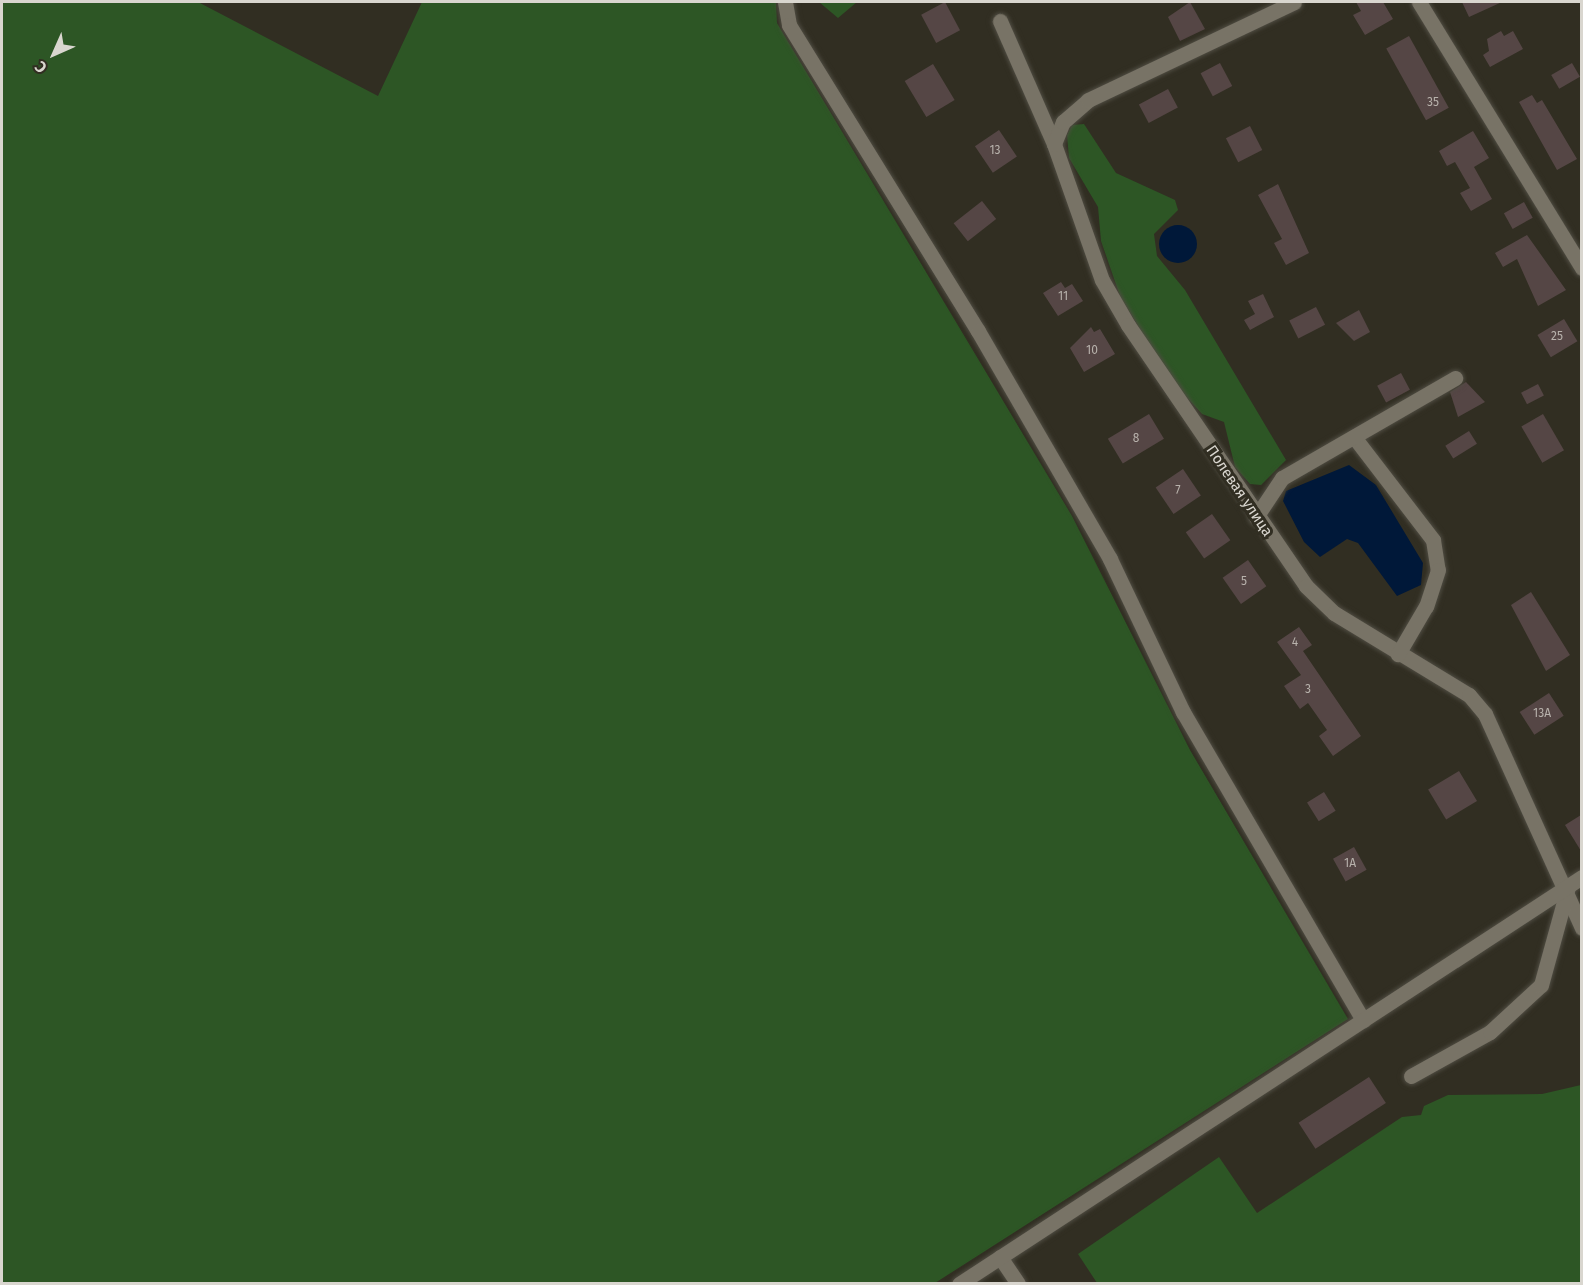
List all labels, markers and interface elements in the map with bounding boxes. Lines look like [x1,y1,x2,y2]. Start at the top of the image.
north arrow [24,24,84,84]
text: С [31,57,51,77]
house number: 35 [1427,96,1439,110]
house number: 13 [989,144,1001,158]
house number: 11 [1058,290,1068,304]
house number: 25 [1551,330,1563,344]
house number: 10 [1086,344,1098,358]
house number: 8 [1133,432,1139,446]
street label: Полевая улица [1202,442,1276,540]
house number: 7 [1175,484,1181,498]
house number: 5 [1241,575,1247,589]
house number: 4 [1292,636,1298,650]
house number: 3 [1305,683,1311,697]
house number: 13А [1533,707,1551,721]
house number: 1А [1344,857,1356,871]

